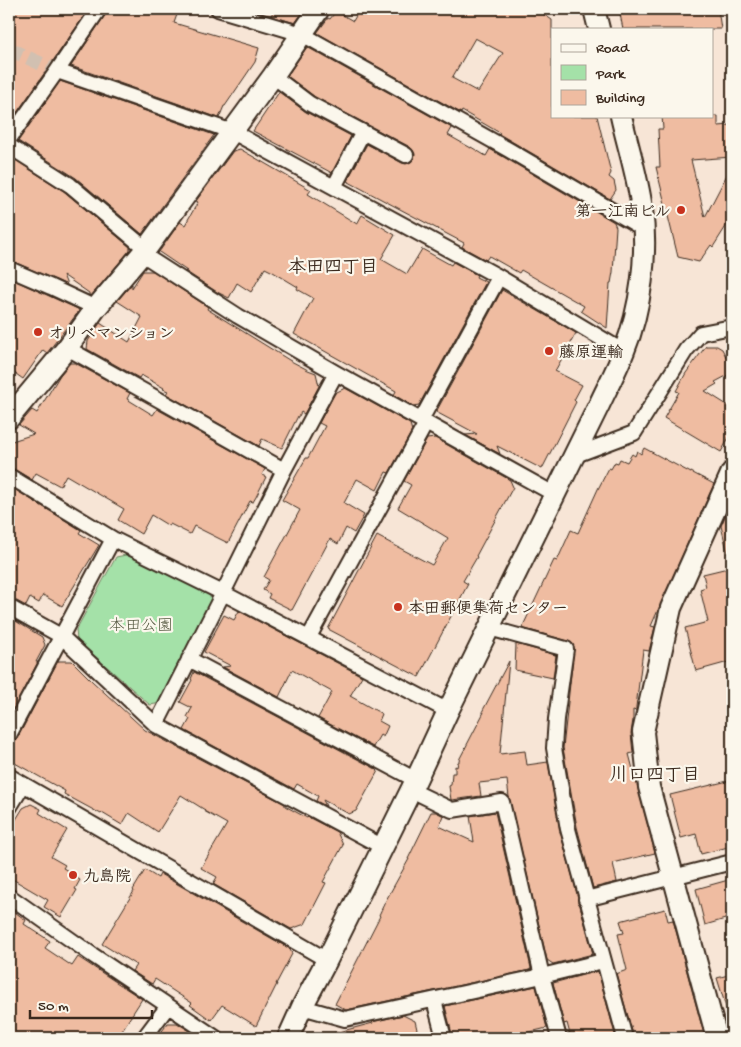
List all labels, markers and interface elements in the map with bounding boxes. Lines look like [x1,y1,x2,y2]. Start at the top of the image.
legend [551,28,714,118]
text: Road [596,40,630,58]
text: Park [595,66,626,84]
text: Building [595,90,645,108]
place label: 第一江南ビル [575,202,671,223]
marker: 第一江南ビル [675,204,687,216]
district label: 本田四丁目 [288,257,378,279]
marker: オリベマンション [32,326,44,338]
place label: オリベマンション [48,326,175,345]
place label: 藤原運輸 [559,343,624,364]
marker: 藤原運輸 [543,345,555,357]
place label: 本田郵便集荷センター [408,599,568,620]
marker: 本田郵便集荷センター [392,601,404,613]
park label: 本田公園 [109,617,173,637]
district label: 川口四丁目 [610,765,700,787]
place label: 九島院 [83,867,131,888]
marker: 九島院 [67,869,79,881]
scale bar [30,987,152,1019]
text: 50 m [38,998,69,1016]

